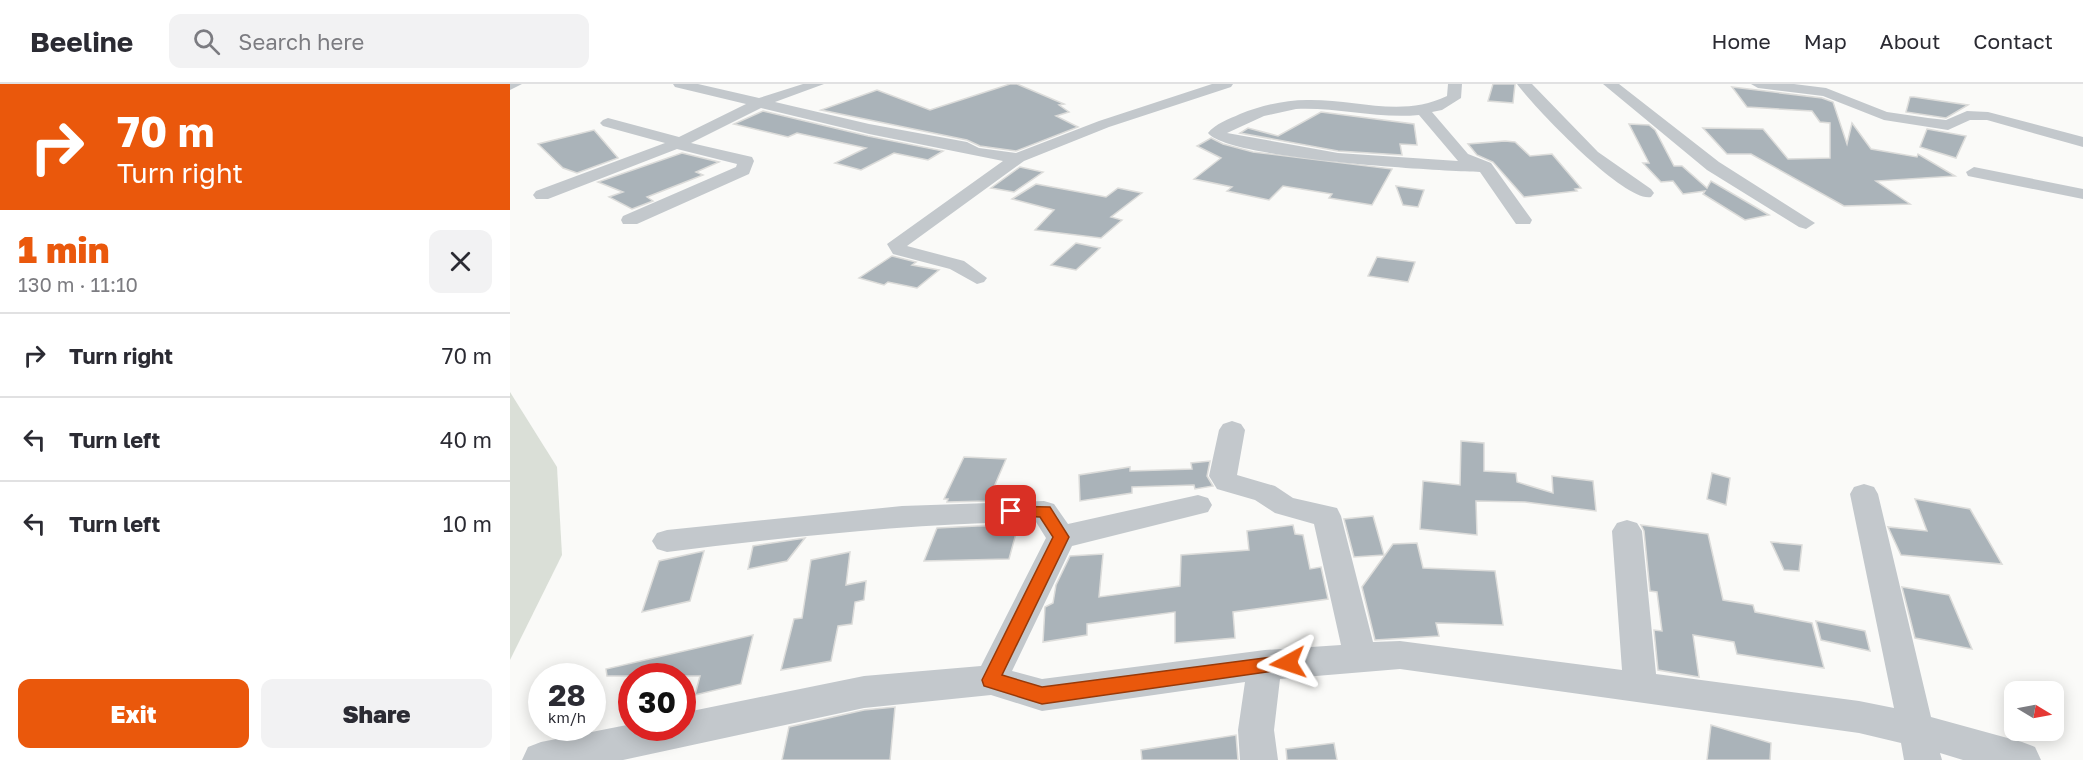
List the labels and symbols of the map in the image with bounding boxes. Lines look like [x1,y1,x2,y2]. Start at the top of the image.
pin [985,485,1036,536]
position arrow [1256,631,1320,695]
speed limit sign: 30 [618,663,696,741]
north arrow [2004,681,2064,741]

